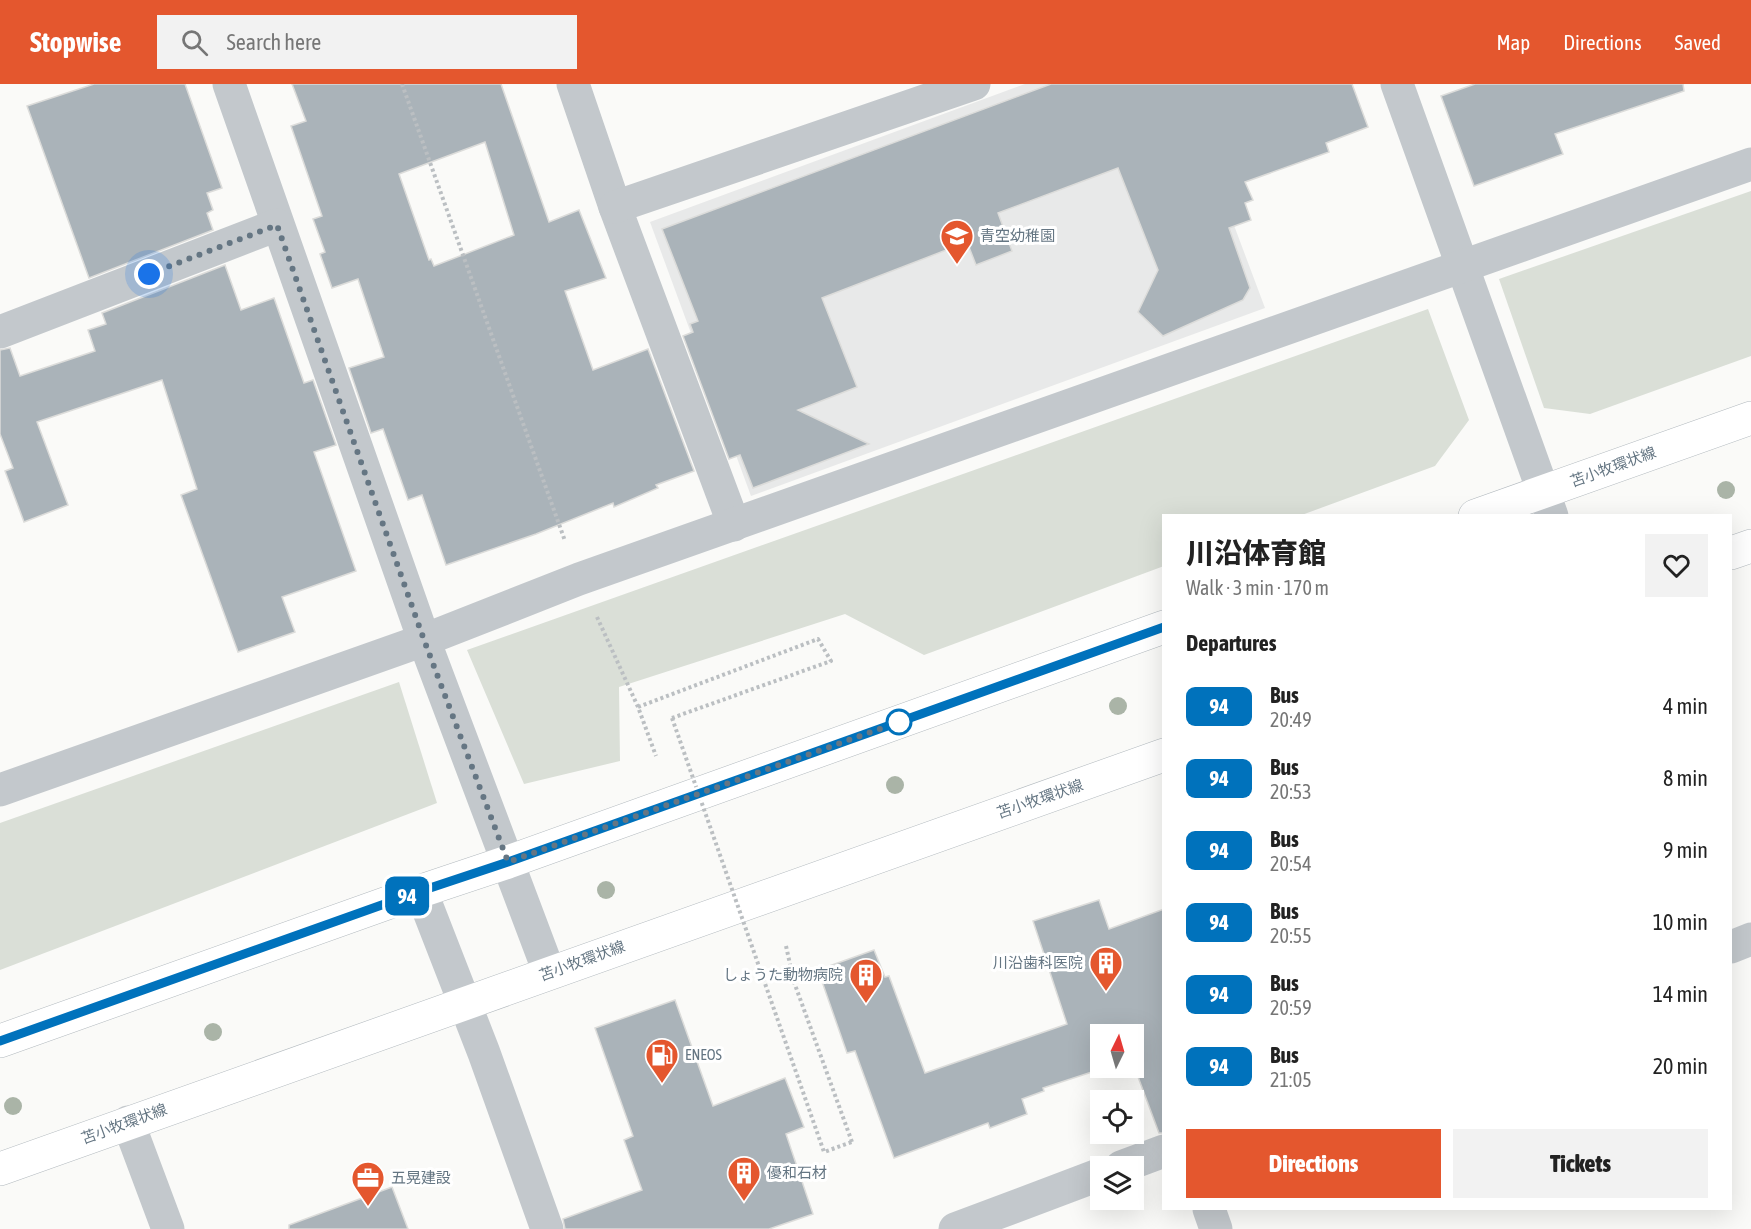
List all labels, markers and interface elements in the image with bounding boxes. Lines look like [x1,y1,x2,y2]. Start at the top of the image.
search box [157,15,577,69]
text: Stopwise [30,26,121,58]
icon: search [178,26,211,59]
text: Search here [226,29,321,55]
text: Map [1496,30,1530,54]
text: Directions [1563,30,1642,54]
text: Saved [1675,30,1721,54]
school or university icon: 青空幼稚園 [939,218,975,265]
place label: 青空幼稚園 [980,227,1055,244]
your location [134,259,164,289]
street label: 苫小牧環状線 [1568,443,1658,490]
button: heart [1645,534,1708,597]
text: 川沿体育館 [1186,537,1326,569]
text: Walk · 3 min · 170 m [1186,576,1329,599]
text: Departures [1186,630,1276,656]
text: Bus [1270,682,1299,708]
text: 4 min [1663,693,1708,719]
text: 94 [1209,694,1229,718]
text: 20:49 [1270,708,1312,731]
unlabelled marker [886,709,912,735]
text: Bus [1270,754,1299,780]
text: 8 min [1663,765,1708,791]
text: 94 [1209,766,1229,790]
street label: 苫小牧環状線 [995,776,1085,821]
text: 20:53 [1270,780,1312,803]
text: Bus [1270,826,1299,852]
text: 9 min [1663,837,1708,863]
text: 94 [1209,838,1229,862]
text: 20:54 [1270,852,1312,875]
line badge: 94 [380,876,434,916]
text: 94 [397,884,417,908]
text: Bus [1270,898,1299,924]
text: 10 min [1653,909,1708,935]
text: 94 [1209,910,1229,934]
text: 20:55 [1270,924,1312,947]
street label: 苫小牧環状線 [537,937,627,984]
building icon: 川沿歯科医院 [1088,945,1124,992]
place label: 川沿歯科医院 [993,954,1083,971]
building icon: しょうた動物病院 [848,957,884,1004]
place label: しょうた動物病院 [723,966,843,983]
text: Bus [1270,970,1299,996]
text: 14 min [1653,981,1708,1007]
text: 94 [1209,982,1229,1006]
text: 20:59 [1270,996,1312,1019]
north arrow [1090,1024,1144,1078]
map controls [1090,1024,1144,1210]
fuel station icon: ENEOS [644,1037,680,1084]
text: Bus [1270,1042,1299,1068]
place label: ENEOS [685,1046,722,1063]
text: 20 min [1653,1053,1708,1079]
text: 94 [1209,1054,1229,1078]
text: 21:05 [1270,1068,1312,1091]
button: locate [1090,1090,1144,1144]
street label: 苫小牧環状線 [79,1100,169,1147]
button: Directions [1186,1129,1441,1198]
button: Tickets [1453,1129,1708,1198]
building icon: 優和石材 [726,1155,762,1202]
button: layers [1090,1156,1144,1210]
office icon: 五晃建設 [350,1160,386,1207]
place label: 優和石材 [767,1164,827,1181]
place label: 五晃建設 [391,1169,451,1186]

